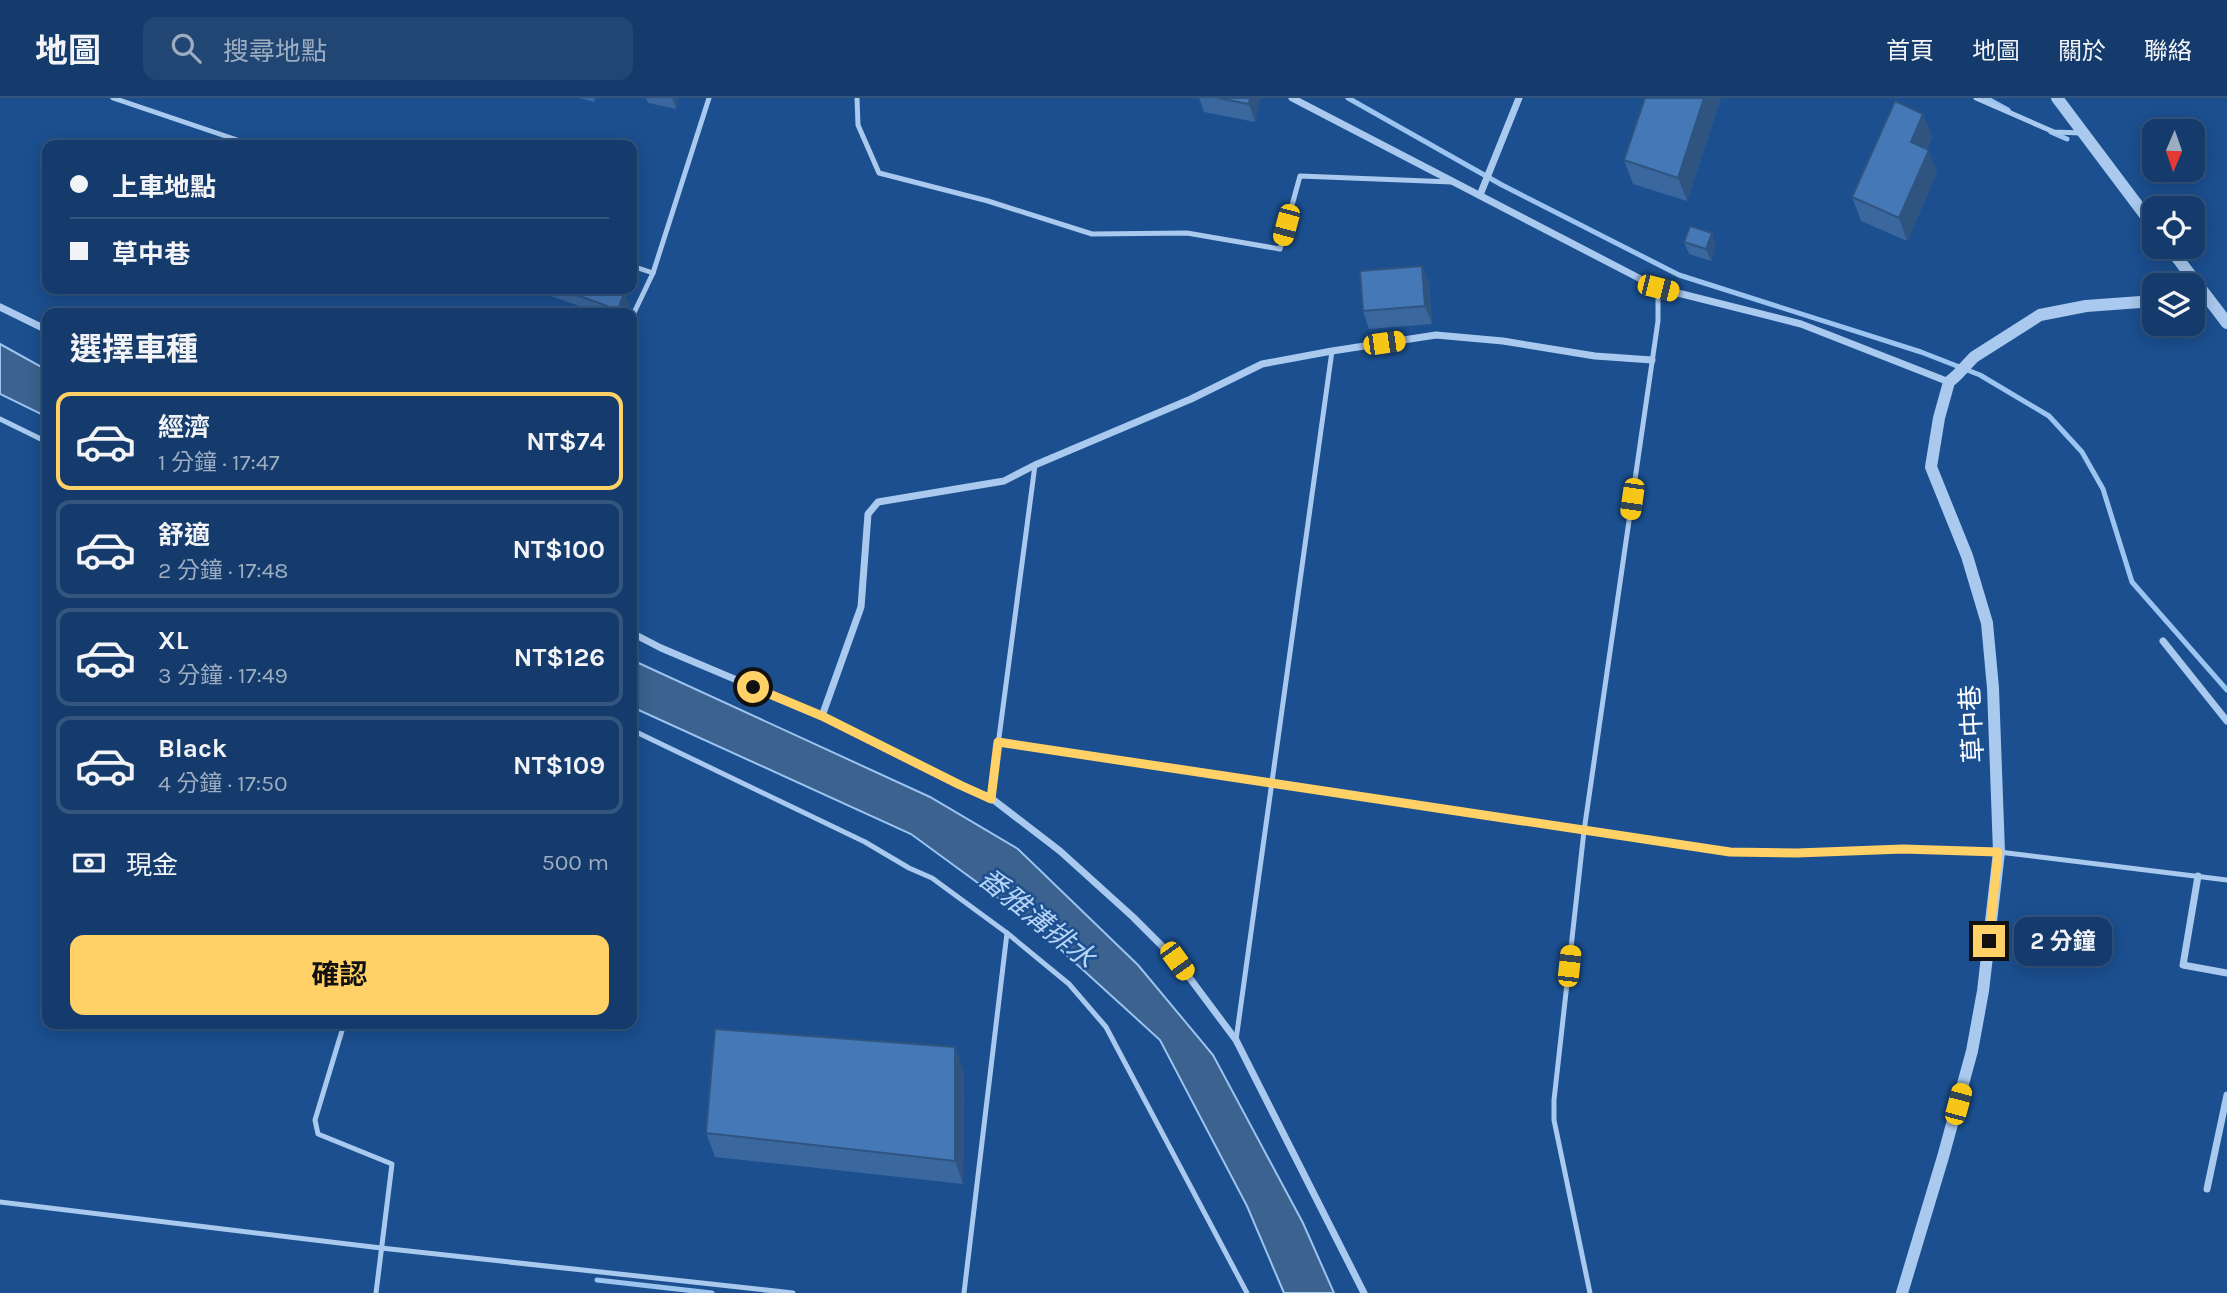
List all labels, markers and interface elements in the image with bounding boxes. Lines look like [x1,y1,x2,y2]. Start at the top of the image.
search box [143,17,633,80]
icon: search [167,29,205,67]
text: 地圖 [35,32,101,70]
text: 搜尋地點 [223,36,327,67]
text: 首頁 [1886,37,1934,65]
text: 地圖 [1972,37,2020,65]
text: 關於 [2058,37,2106,65]
text: 聯絡 [2144,37,2192,65]
north arrow [2142,119,2205,182]
map controls [2142,119,2205,336]
text: 上車地點 [112,172,216,203]
button: locate [2142,196,2205,259]
car [1271,202,1302,248]
text: 草中巷 [112,239,190,270]
car [1636,273,1681,303]
button: layers [2142,273,2205,336]
car [1362,330,1407,356]
text: 選擇車種 [70,331,198,368]
icon: car [74,410,137,473]
text: 經濟 [158,412,210,443]
text: NT$74 [526,426,605,457]
text: 1 分鐘 · 17:47 [158,449,279,476]
car [1619,477,1646,521]
icon: car [74,518,137,581]
text: 舒適 [158,520,210,551]
text: NT$100 [512,534,605,565]
text: 2 分鐘 · 17:48 [158,557,289,584]
text: XL [158,625,189,656]
icon: car [74,626,137,689]
text: NT$126 [514,642,605,673]
text: 3 分鐘 · 17:49 [158,662,288,689]
route start [737,671,769,703]
street label: 草中巷 [1954,684,1990,764]
text: Black [158,733,227,764]
icon: car [74,734,137,797]
text: NT$109 [513,750,605,781]
text: 4 分鐘 · 17:50 [158,770,288,797]
icon: cash [70,844,108,882]
text: 500 m [542,849,609,876]
text: 現金 [126,850,178,881]
water label: 番雅溝排水 [972,861,1103,976]
callout: 2 分鐘 [2014,916,2112,966]
route end [1973,925,2005,957]
text: 2 分鐘 [2030,928,2096,955]
button: 確認 [70,935,609,1015]
car [1157,938,1198,984]
car [1557,944,1582,988]
car [1943,1081,1974,1127]

